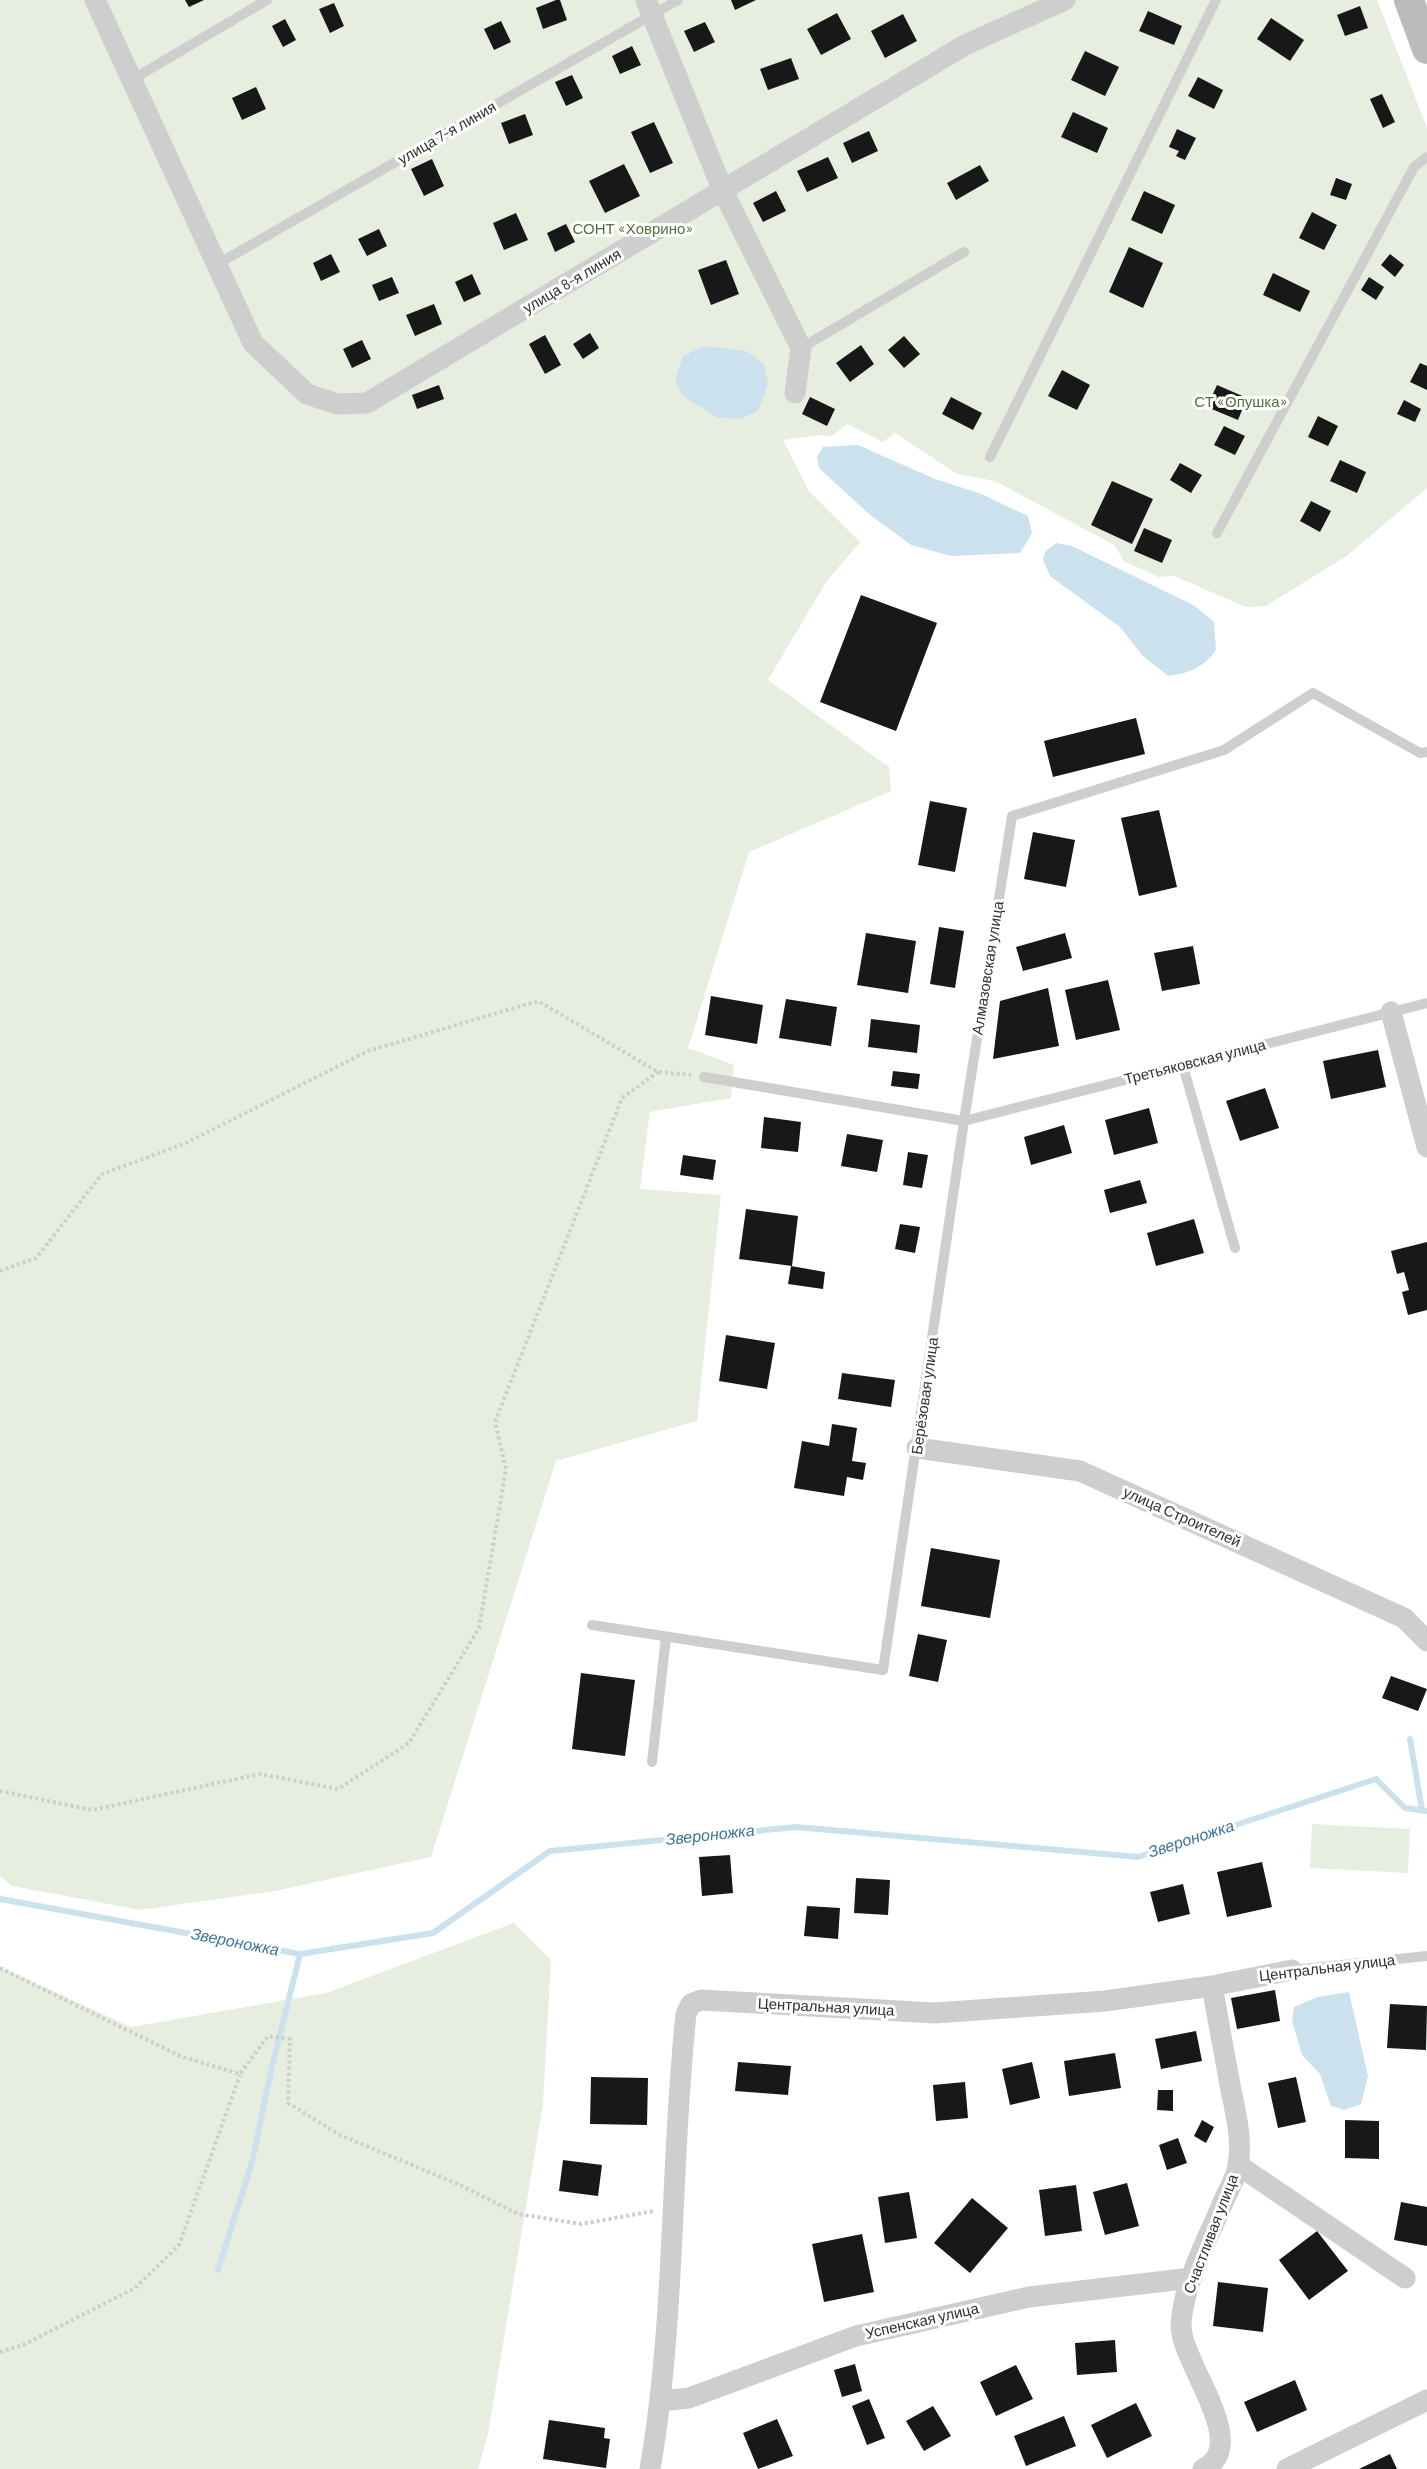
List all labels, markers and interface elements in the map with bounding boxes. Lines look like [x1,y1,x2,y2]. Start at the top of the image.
street label: улица 7-я линия [395,98,499,168]
park label: СОНТ «Ховрино» [573,220,693,238]
street label: улица 8-я линия [520,245,624,317]
park label: СТ «Опушка» [1194,393,1288,411]
street label: Алмазовская улица [969,900,1007,1036]
street label: Третьяковская улица [1122,1036,1268,1088]
street label: Берёзовая улица [908,1336,942,1456]
street label: улица Строителей [1120,1483,1244,1551]
water label: Звероножка [1146,1816,1236,1862]
water label: Звероножка [665,1821,755,1849]
water label: Звероножка [189,1924,281,1960]
street label: Центральная улица [1258,1951,1396,1985]
street label: Центральная улица [757,1994,895,2020]
street label: Счастливая улица [1180,2172,1242,2296]
street label: Успенская улица [864,2299,980,2343]

